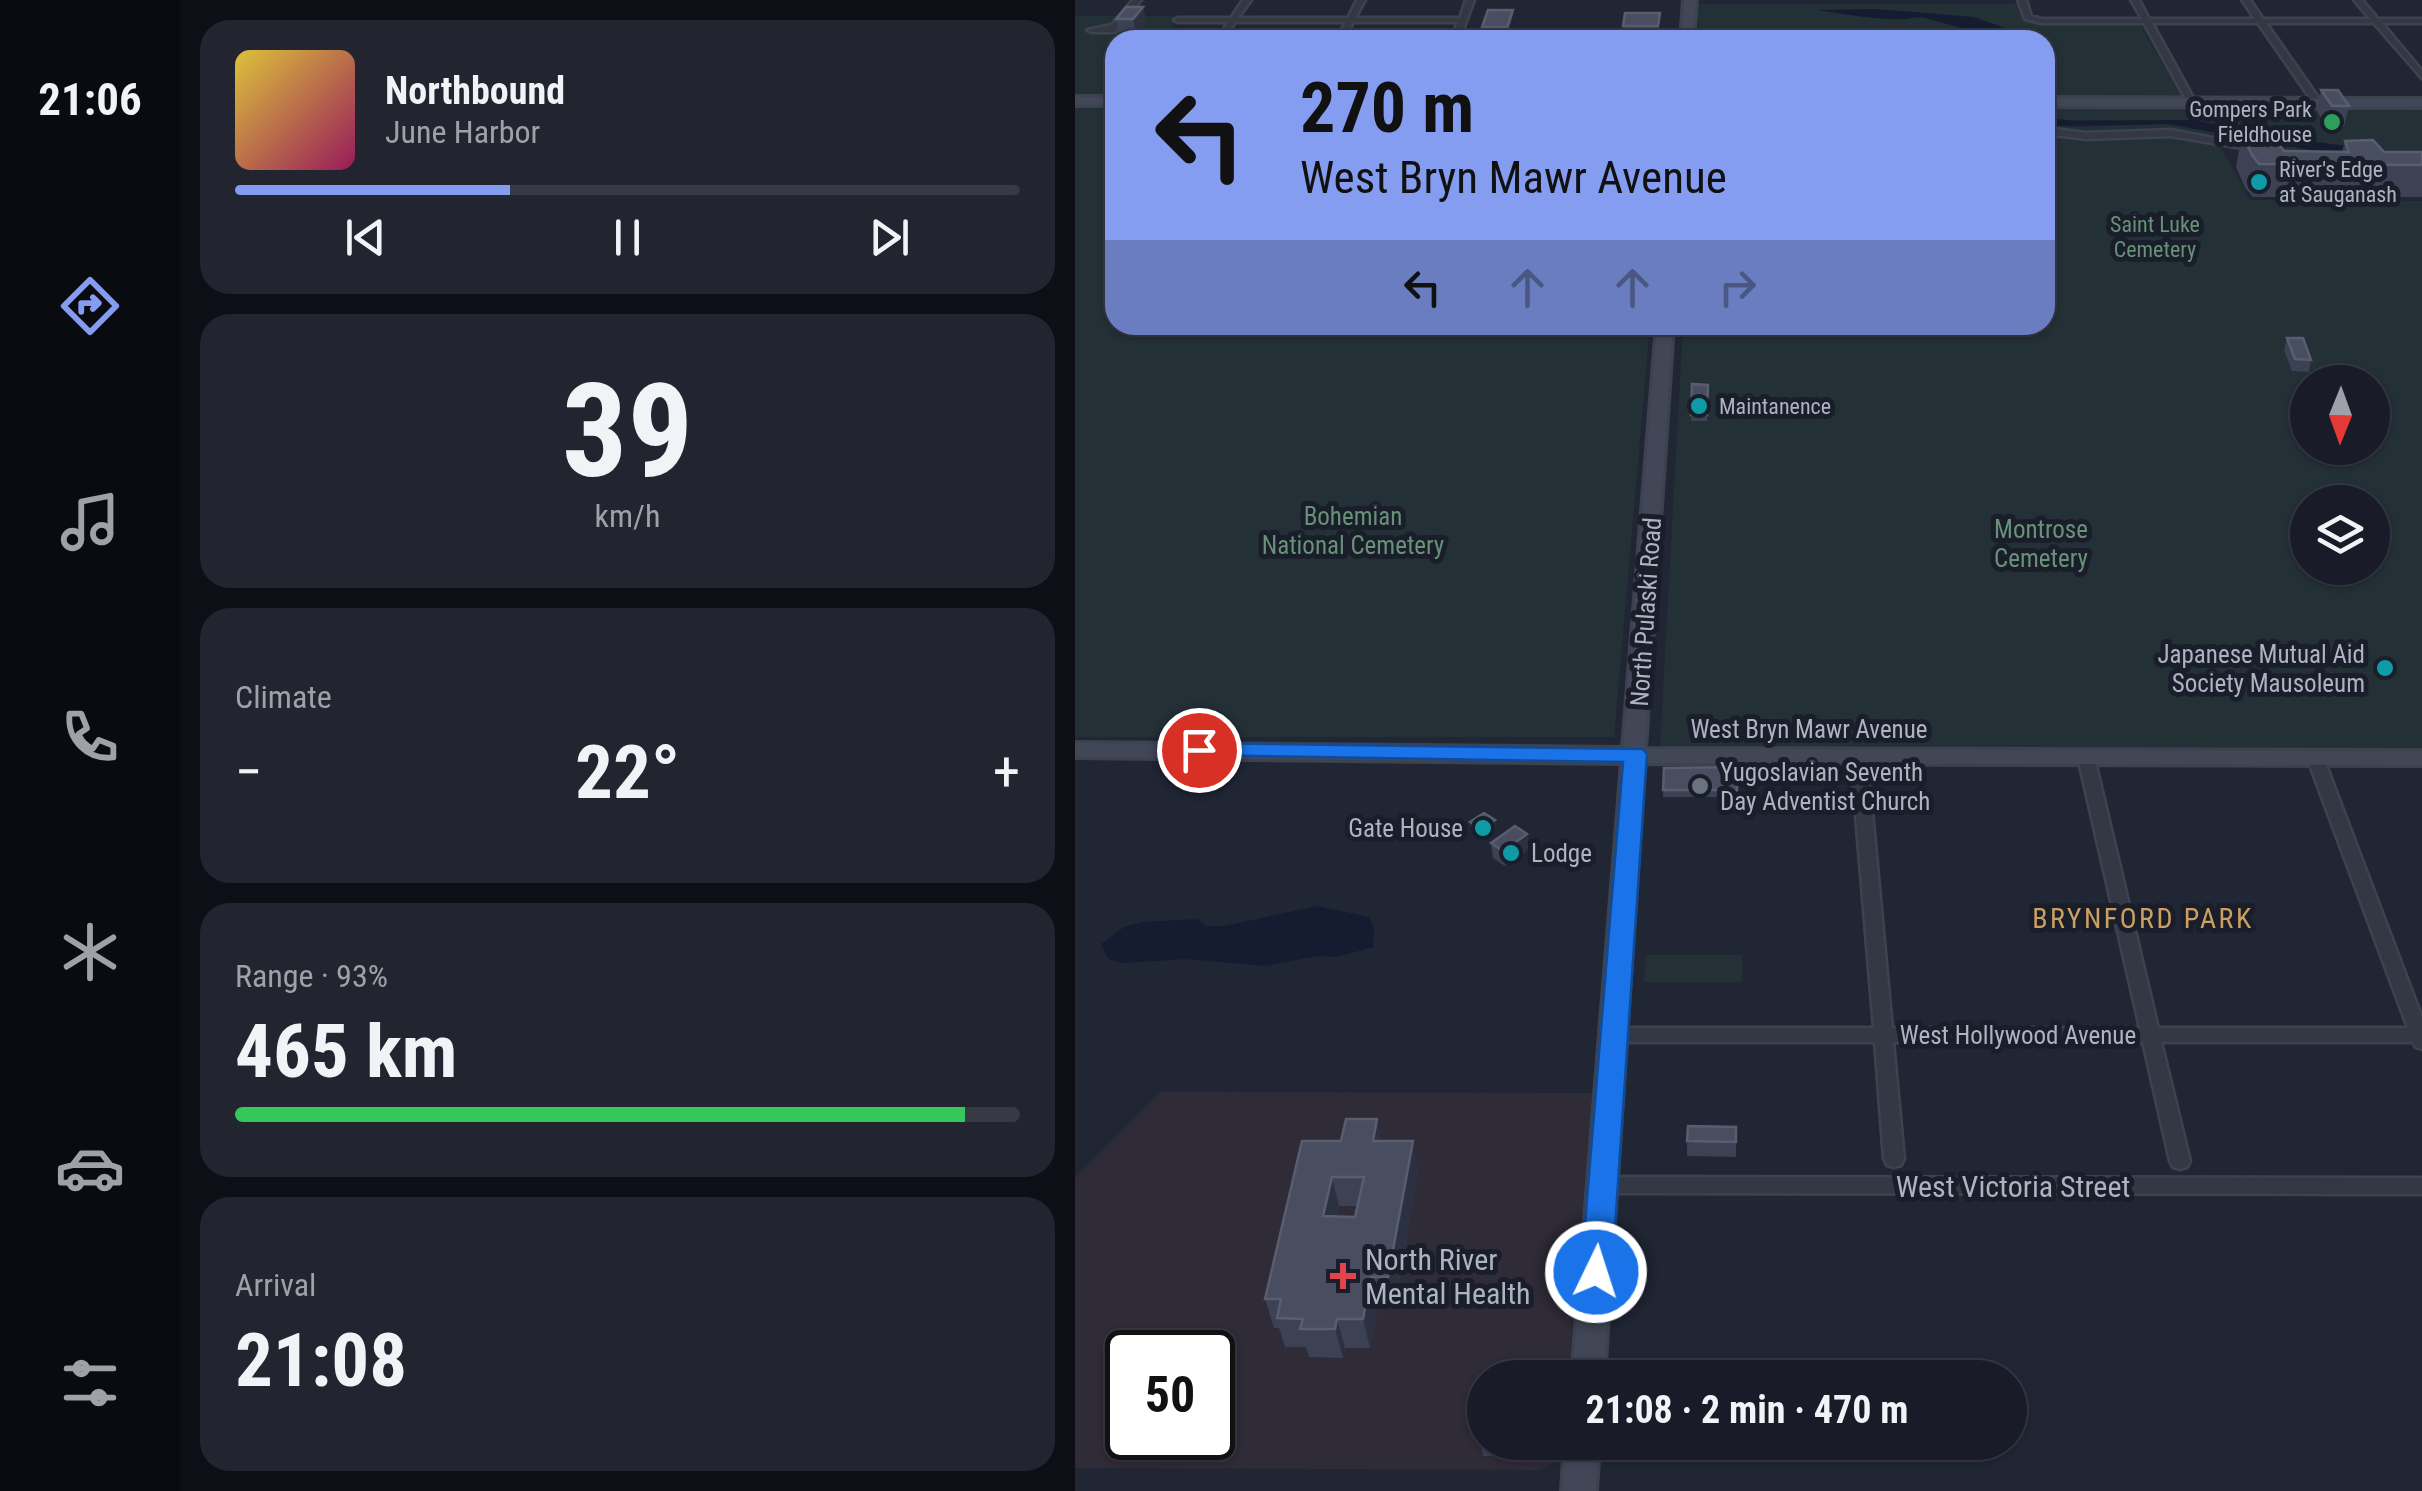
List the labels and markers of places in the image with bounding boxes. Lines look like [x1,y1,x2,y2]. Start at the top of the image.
place label: Gompers Park Fieldhouse [2189,97,2312,147]
marker: Gompers Park Fieldhouse [2321,111,2343,133]
place label: River's Edge at Sauganash [2279,157,2397,207]
marker: River's Edge at Sauganash [2248,171,2270,193]
place label: Maintanence [1719,394,1831,419]
marker: Maintanence [1688,395,1710,417]
place label: Japanese Mutual Aid Society Mausoleum [2157,640,2365,698]
marker: Japanese Mutual Aid Society Mausoleum [2374,657,2396,679]
pin [1157,708,1242,793]
place label: Yugoslavian Seventh Day Adventist Church [1720,758,1930,816]
marker: Yugoslavian Seventh Day Adventist Church [1689,775,1711,797]
place label: Gate House [1348,814,1463,843]
marker: Gate House [1472,817,1494,839]
place label: Lodge [1531,839,1592,868]
marker: Lodge [1500,842,1522,864]
place label: North River Mental Health [1365,1242,1531,1311]
marker: North River Mental Health [1330,1263,1356,1289]

